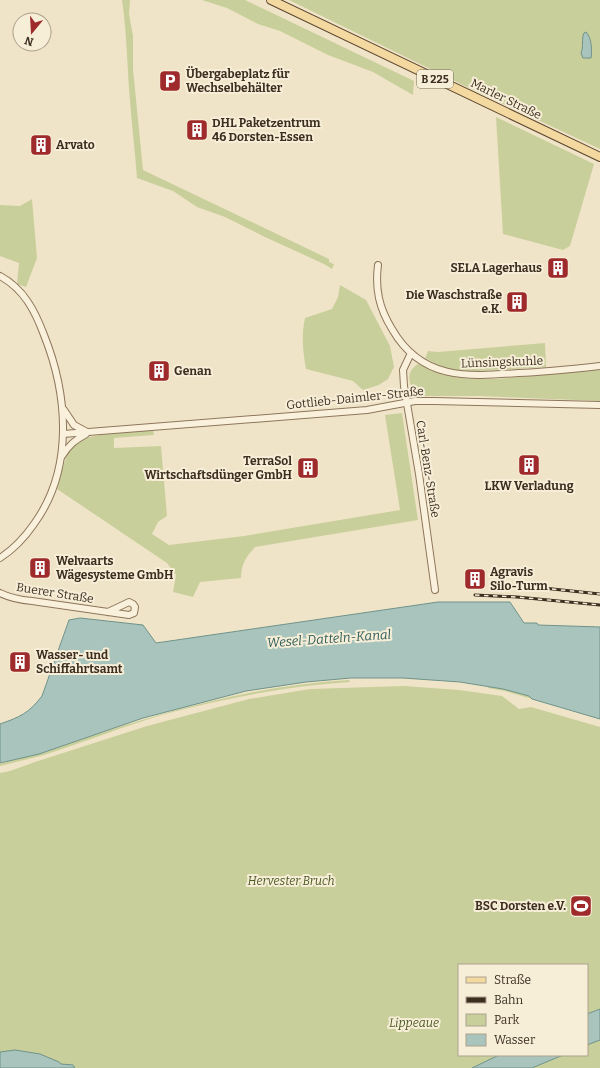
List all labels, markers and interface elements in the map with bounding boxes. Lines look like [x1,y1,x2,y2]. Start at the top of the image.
north arrow [12,12,52,52]
text: N [23,33,35,49]
place label: Übergabeplatz für Wechselbehälter [186,66,290,95]
parking icon: Übergabeplatz für Wechselbehälter [157,68,183,94]
road number: B 225 [417,70,453,88]
street label: Marler Straße [468,76,544,122]
place label: DHL Paketzentrum 46 Dorsten-Essen [212,116,321,144]
building icon: DHL Paketzentrum 46 Dorsten-Essen [184,117,210,143]
building icon: Arvato [28,132,54,158]
place label: Arvato [56,138,95,152]
building icon: SELA Lagerhaus [545,255,571,281]
place label: SELA Lagerhaus [450,261,542,275]
place label: Die Waschstraße e.K. [406,288,502,316]
building icon: Die Waschstraße e.K. [504,289,530,315]
street label: Lünsingskuhle [461,354,543,370]
building icon: Genan [146,358,172,384]
place label: Genan [174,364,212,378]
street label: Gottlieb-Daimler-Straße [286,384,424,412]
street label: Carl-Benz-Straße [413,419,443,519]
building icon: LKW Verladung [516,452,542,478]
place label: TerraSol Wirtschaftsdünger GmbH [144,454,293,482]
building icon: TerraSol Wirtschaftsdünger GmbH [295,455,321,481]
place label: LKW Verladung [484,479,574,493]
place label: Welvaarts Wägesysteme GmbH [56,554,174,582]
building icon: Welvaarts Wägesysteme GmbH [27,555,53,581]
place label: Agravis Silo-Turm [490,565,548,593]
building icon: Agravis Silo-Turm [462,566,488,592]
street label: Buerer Straße [15,580,95,606]
water label: Wesel-Datteln-Kanal [266,627,392,650]
place label: Wasser- und Schiffahrtsamt [36,648,123,676]
building icon: Wasser- und Schiffahrtsamt [7,649,33,675]
park label: Hervester Bruch [247,874,335,888]
sports icon: BSC Dorsten e.V. [568,893,594,919]
place label: BSC Dorsten e.V. [475,899,566,913]
legend [458,964,588,1056]
text: Straße [494,973,531,987]
text: Bahn [494,993,523,1007]
text: Park [494,1013,520,1027]
park label: Lippeaue [389,1016,439,1030]
text: Wasser [494,1033,536,1047]

